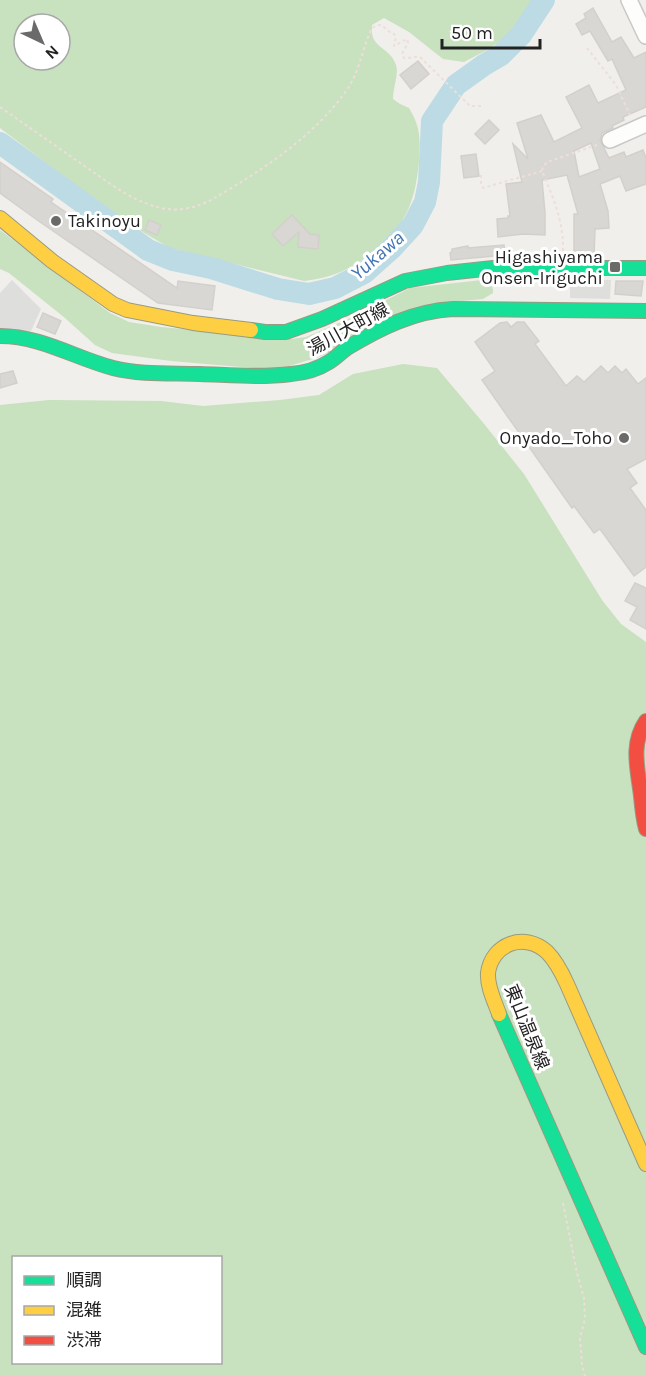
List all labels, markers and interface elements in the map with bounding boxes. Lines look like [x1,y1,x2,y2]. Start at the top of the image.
north arrow [12,12,72,72]
scale bar [442,12,540,50]
text: 50 m [451,22,493,44]
text: N [41,42,63,63]
place label: Takinoyu [68,210,141,232]
marker: Takinoyu [49,214,63,228]
water label: Yukawa [346,226,409,285]
place label: Higashiyama Onsen-Iriguchi [481,246,603,289]
marker: Higashiyama Onsen-Iriguchi [608,260,622,274]
street label: 湯川大町線 [303,298,393,360]
place label: Onyado_Toho [500,427,612,449]
marker: Onyado_Toho [617,431,631,445]
street label: 東山温泉線 [500,981,554,1073]
legend [12,1256,222,1364]
text: 順調 [66,1269,102,1291]
text: 混雑 [66,1299,102,1321]
text: 渋滞 [66,1329,102,1351]

